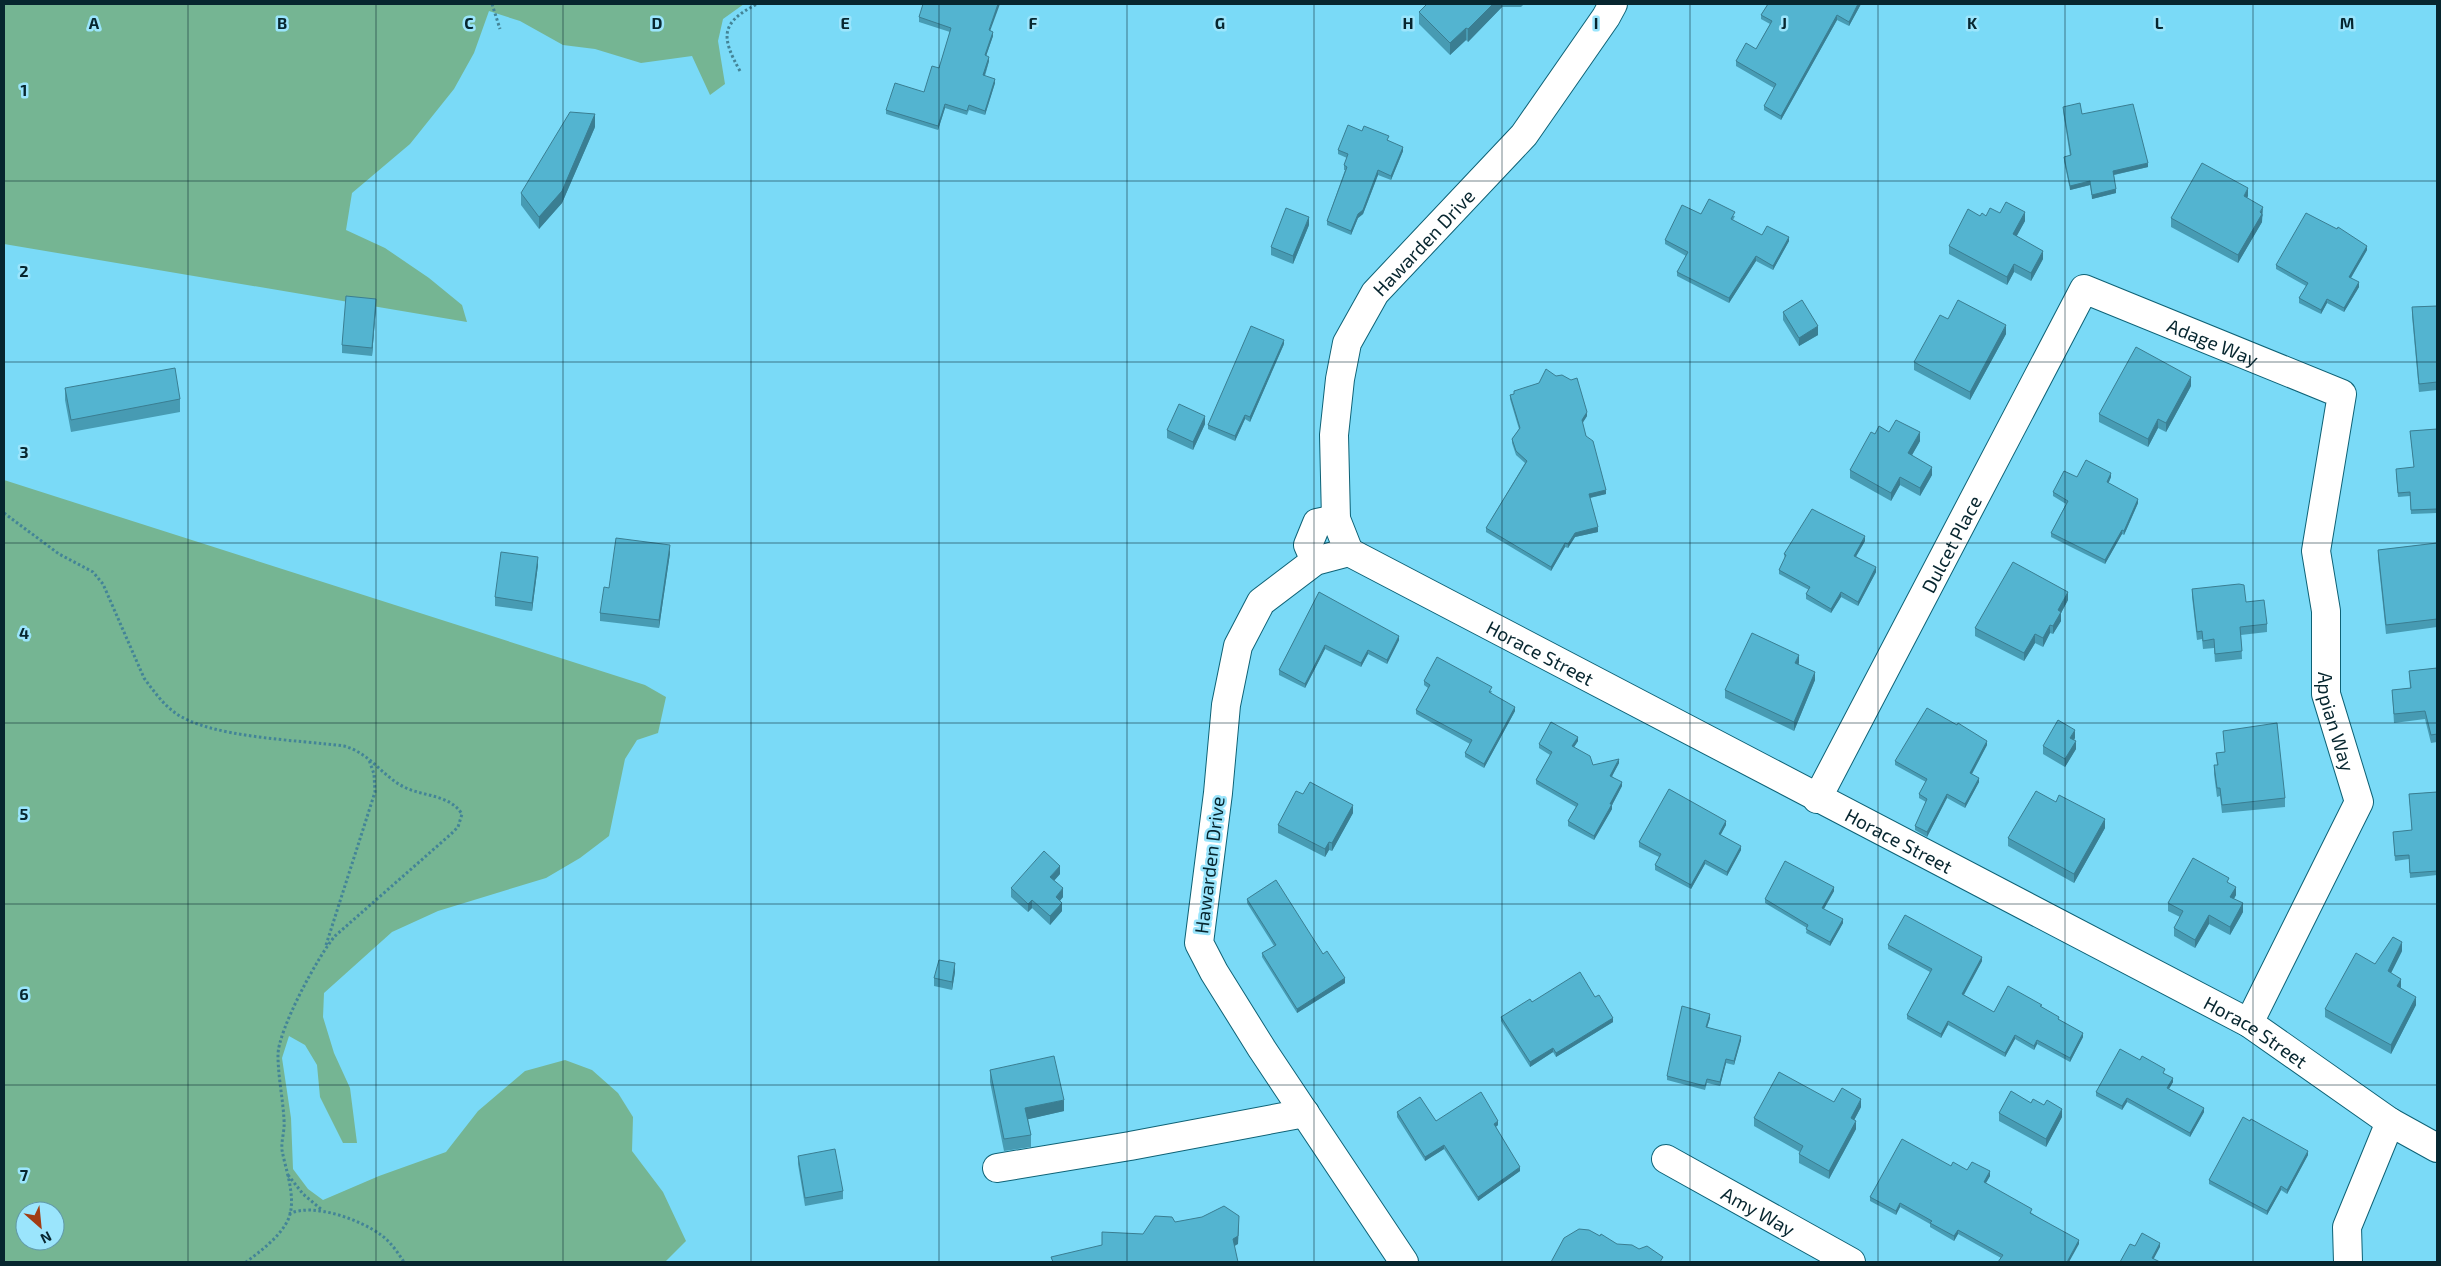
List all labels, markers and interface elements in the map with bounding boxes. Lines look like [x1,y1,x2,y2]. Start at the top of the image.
text: A [89,13,100,32]
text: B [277,13,287,32]
text: C [464,13,474,32]
text: D [652,13,663,32]
text: E [840,13,850,32]
text: F [1029,13,1038,32]
text: G [1215,13,1225,32]
text: H [1402,13,1414,32]
text: I [1594,13,1598,32]
text: J [1781,13,1787,32]
text: K [1967,13,1978,32]
text: L [2155,13,2164,32]
text: M [2340,13,2354,32]
text: 1 [21,80,27,99]
street label: Hawarden Drive [1367,184,1479,300]
text: 2 [19,261,29,280]
street label: Adage Way [2164,313,2262,370]
text: 3 [19,442,29,461]
street label: Dulcet Place [1916,491,1985,596]
street label: Horace Street [1483,615,1598,690]
text: 4 [19,623,29,642]
street label: Appian Way [2315,672,2360,774]
street label: Hawarden Drive [1189,795,1229,935]
street label: Horace Street [1842,802,1957,877]
text: 5 [20,804,29,823]
text: 6 [19,984,29,1003]
street label: Horace Street [2200,990,2312,1072]
text: 7 [20,1165,29,1184]
street label: Amy Way [1718,1181,1799,1240]
north arrow [15,1201,65,1251]
text: N [38,1228,54,1248]

